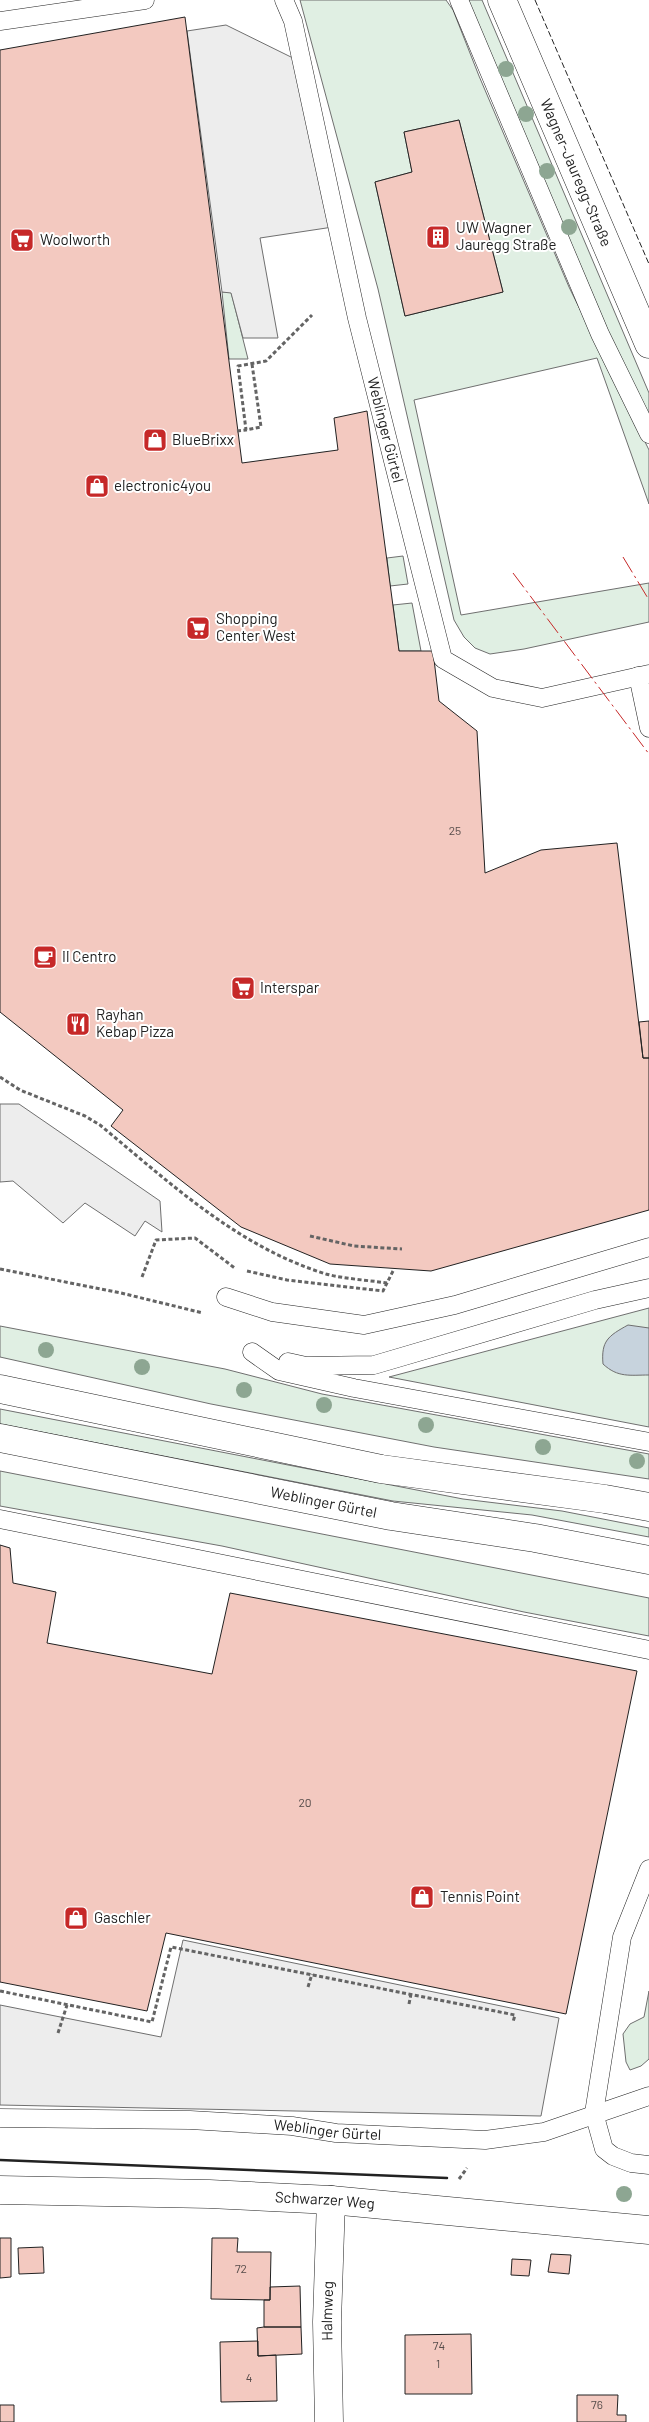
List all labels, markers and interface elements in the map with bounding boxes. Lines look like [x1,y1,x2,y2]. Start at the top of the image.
street label: Wagner-Jauregg-Straße [537,96,616,249]
place label: UW Wagner Jauregg Straße [456,218,556,253]
building icon: UW Wagner Jauregg Straße [425,224,451,250]
supermarket icon: Woolworth [9,227,35,253]
place label: Woolworth [40,230,110,248]
street label: Weblinger Gürtel [364,375,408,484]
shop icon: BlueBrixx [142,427,168,453]
place label: BlueBrixx [172,430,234,448]
shop icon: electronic4you [84,473,110,499]
place label: electronic4you [114,476,211,494]
place label: Shopping Center West [216,609,296,644]
supermarket icon: Shopping Center West [185,615,211,641]
house number: 25 [449,823,461,837]
cafe icon: Il Centro [32,944,58,970]
place label: Il Centro [62,947,117,965]
supermarket icon: Interspar [230,975,256,1001]
place label: Interspar [260,978,320,996]
place label: Rayhan Kebap Pizza [96,1005,174,1040]
restaurant icon: Rayhan Kebap Pizza [65,1011,91,1037]
street label: Weblinger Gürtel [269,1482,379,1521]
house number: 20 [298,1795,312,1809]
shop icon: Tennis Point [409,1884,435,1910]
place label: Tennis Point [440,1887,520,1905]
shop icon: Gaschler [63,1905,89,1931]
place label: Gaschler [94,1908,151,1926]
street label: Weblinger Gürtel [273,2115,382,2143]
street label: Schwarzer Weg [274,2187,376,2212]
house number: 72 [235,2261,247,2275]
street label: Halmweg [317,2281,336,2341]
house number: 74 [433,2338,445,2352]
house number: 1 [436,2356,440,2370]
house number: 4 [246,2370,252,2384]
house number: 76 [591,2397,603,2411]

